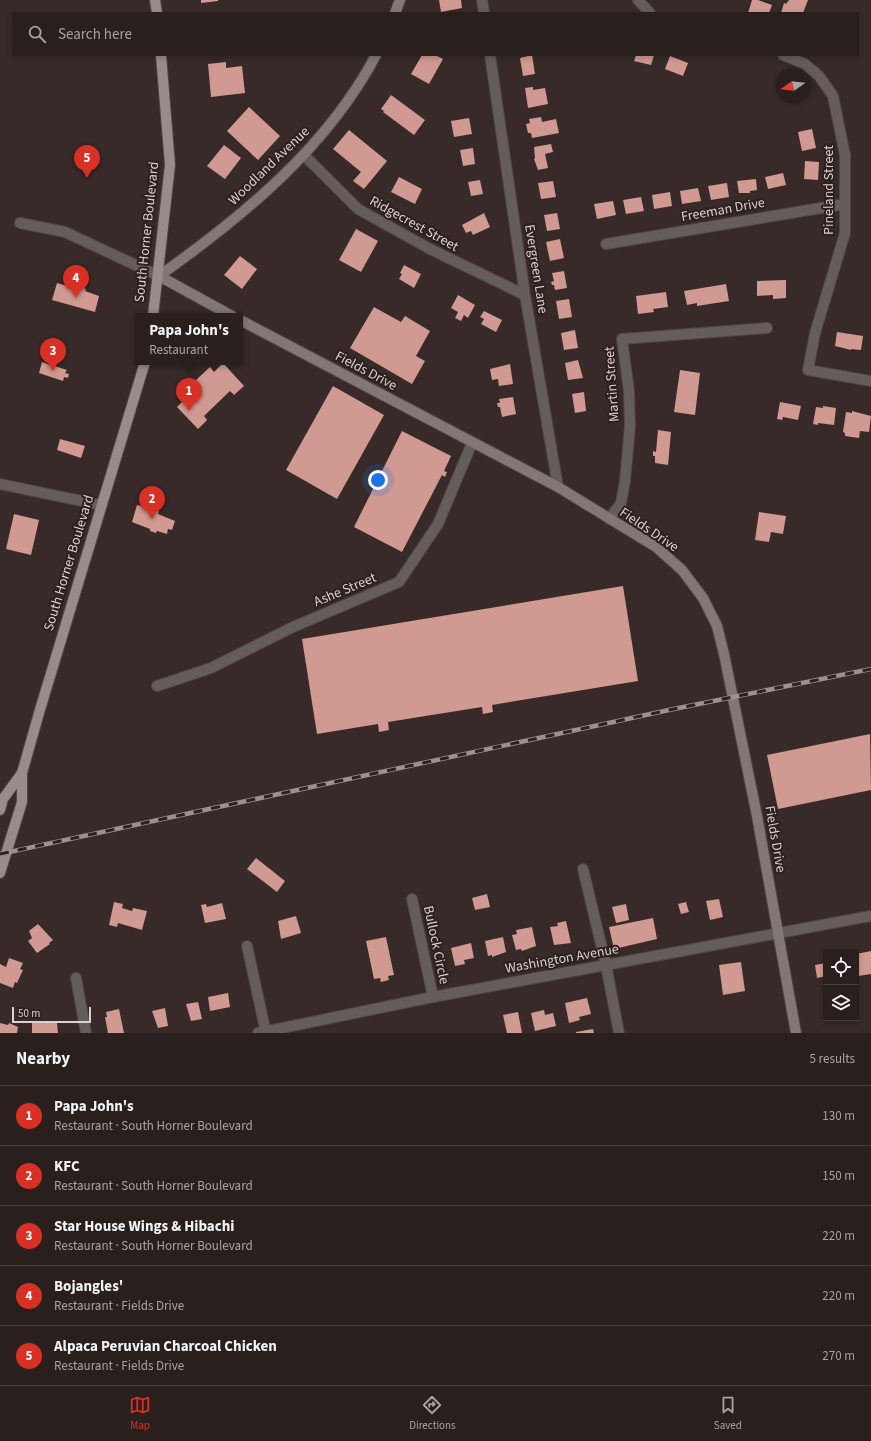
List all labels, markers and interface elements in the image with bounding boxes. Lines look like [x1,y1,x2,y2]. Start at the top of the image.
search box [12,12,859,56]
icon: search [26,23,48,45]
text: Search here [58,24,132,45]
north arrow [775,68,811,104]
street label: Woodland Avenue [224,122,314,210]
pin: 5 [74,145,100,178]
street label: Pineland Street [819,145,839,235]
street label: South Horner Boulevard [130,161,164,303]
street label: Ridgecrest Street [366,191,462,257]
street label: Freeman Drive [680,193,766,227]
street label: Evergreen Lane [519,223,553,315]
pin: 4 [63,265,89,298]
popup [135,313,243,365]
text: Papa John's [149,320,229,341]
pin: 3 [40,338,66,371]
text: Restaurant [149,341,208,359]
street label: Martin Street [599,345,625,423]
street label: Fields Drive [331,346,401,396]
pin: 1 [176,378,202,411]
your location [368,470,388,490]
pin: 2 [139,486,165,519]
street label: South Horner Boulevard [39,492,99,634]
street label: Fields Drive [615,503,683,557]
street label: Ashe Street [311,568,380,612]
street label: Fields Drive [759,804,791,874]
street label: Bullock Circle [418,904,454,986]
street label: Washington Avenue [504,939,621,979]
map controls [823,949,859,1021]
button: locate [823,949,859,985]
button: layers [823,985,859,1021]
scale bar [12,1005,91,1024]
text: 50 m [18,1006,40,1021]
text: Nearby [16,1047,70,1071]
text: 5 results [810,1050,855,1068]
text: Papa John's [54,1096,134,1117]
text: 1 [26,1107,32,1125]
text: 130 m [822,1107,855,1125]
text: Restaurant · South Horner Boulevard [54,1117,253,1135]
text: KFC [54,1156,80,1177]
text: 2 [26,1167,32,1185]
text: 150 m [822,1167,855,1185]
text: Restaurant · South Horner Boulevard [54,1177,253,1195]
text: Star House Wings & Hibachi [54,1216,235,1237]
text: 3 [26,1227,32,1245]
text: 220 m [822,1227,855,1245]
text: Restaurant · South Horner Boulevard [54,1237,253,1255]
text: Bojangles' [54,1276,123,1297]
text: 4 [26,1287,32,1305]
text: 220 m [822,1287,855,1305]
text: Restaurant · Fields Drive [54,1297,184,1315]
text: Alpaca Peruvian Charcoal Chicken [54,1336,277,1357]
text: 5 [26,1347,32,1365]
text: 270 m [822,1347,855,1365]
text: Restaurant · Fields Drive [54,1357,184,1375]
tab: Map [129,1394,151,1433]
tab: Directions [409,1394,456,1433]
tab: Saved [714,1394,742,1433]

